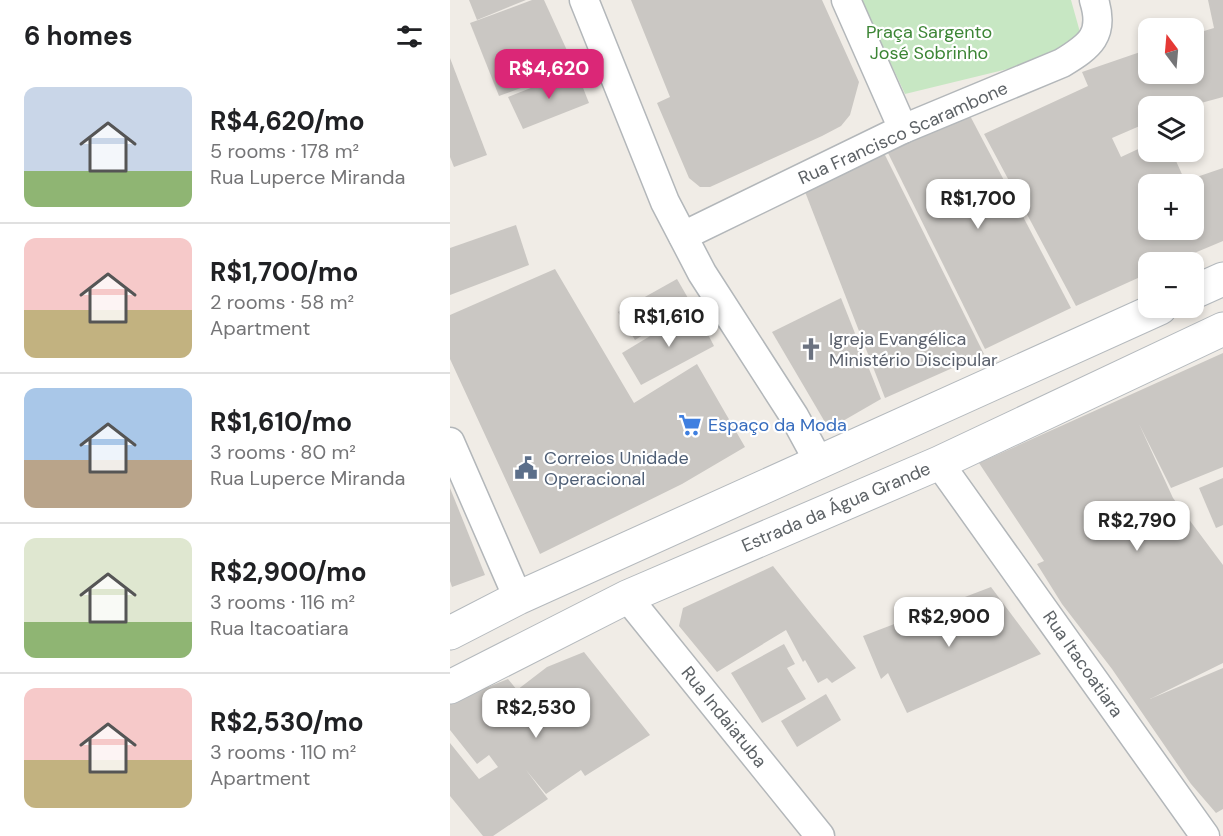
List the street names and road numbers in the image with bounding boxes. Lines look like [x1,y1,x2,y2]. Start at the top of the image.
street label: Rua Francisco Scarambone [794,76,1012,190]
street label: Estrada da Água Grande [738,456,934,558]
street label: Rua Itacoatiara [1037,606,1129,722]
street label: Rua Indaiatuba [676,661,772,773]

